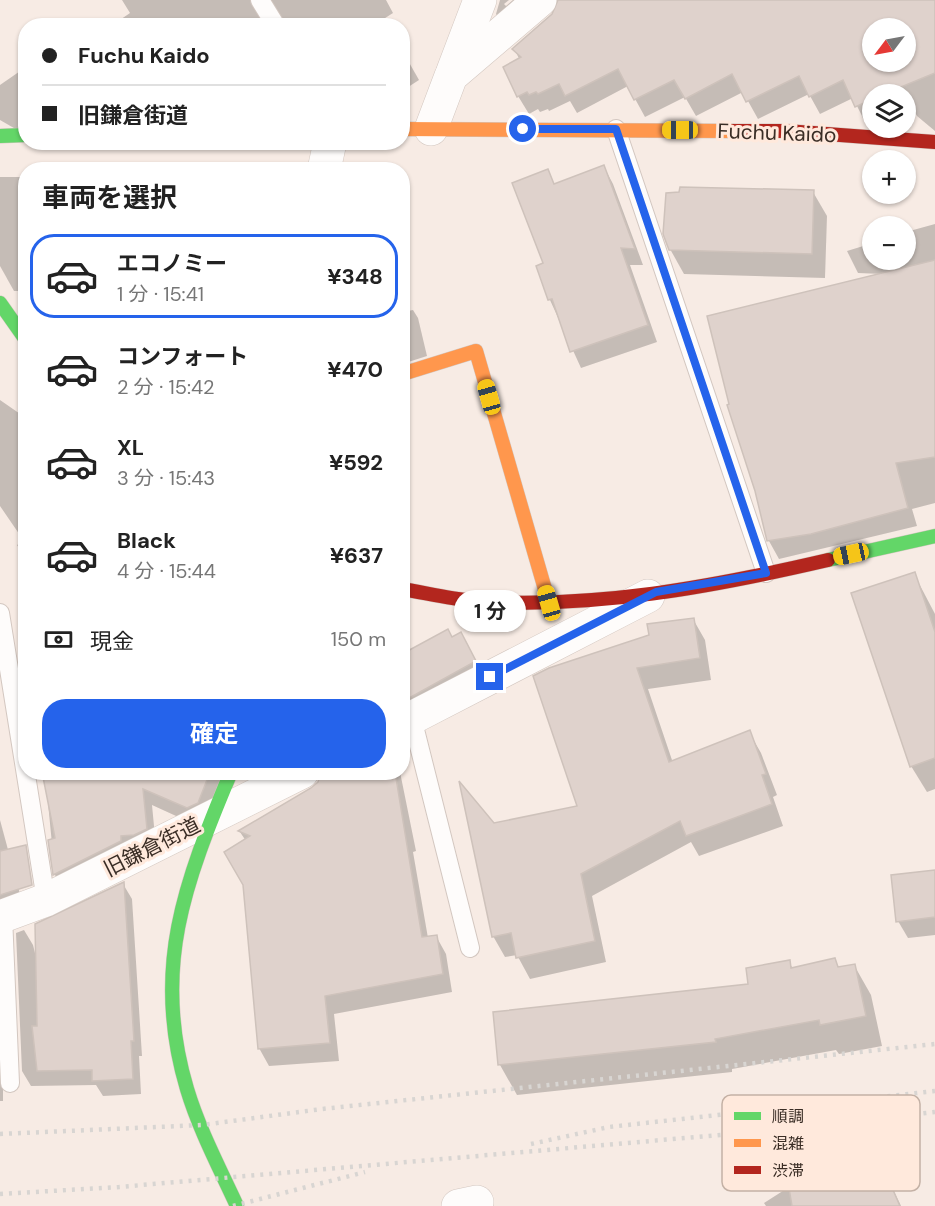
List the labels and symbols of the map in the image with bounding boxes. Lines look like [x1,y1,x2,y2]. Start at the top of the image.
north arrow [862,18,916,72]
route start [509,115,536,142]
street label: Fuchu Kaido [717,117,837,149]
car [662,121,698,139]
car [475,377,503,417]
car [832,541,870,567]
car [535,583,563,623]
callout: 1 分 [454,590,526,632]
route end [476,663,503,690]
street label: 旧鎌倉街道 [99,811,205,883]
legend [722,1095,920,1191]
text: 順調 [772,1106,804,1127]
text: 混雑 [772,1133,804,1154]
text: 渋滞 [772,1160,804,1181]

